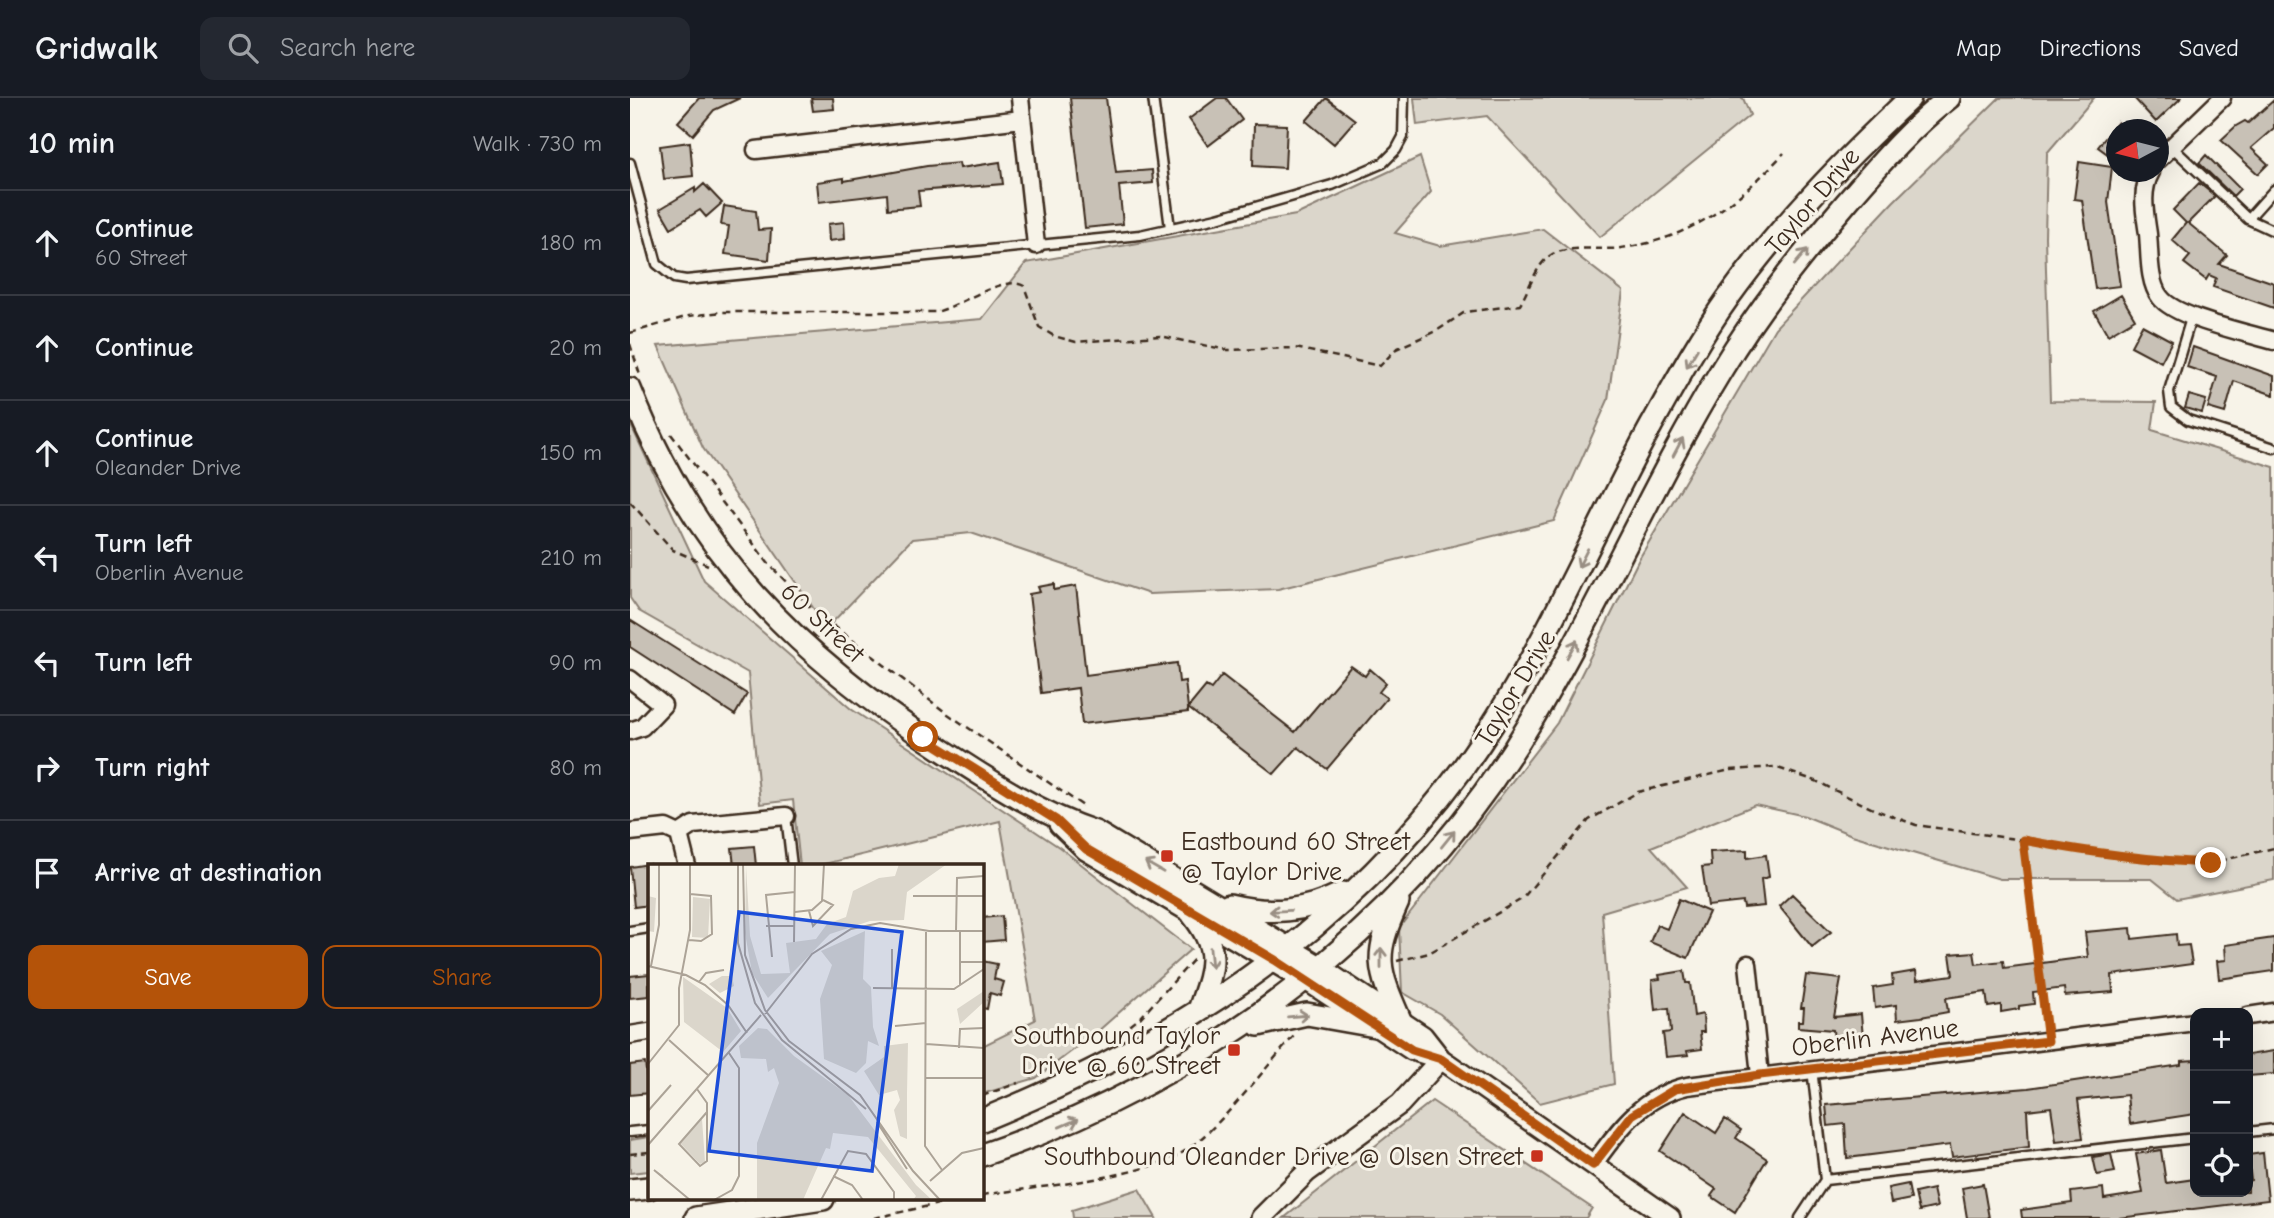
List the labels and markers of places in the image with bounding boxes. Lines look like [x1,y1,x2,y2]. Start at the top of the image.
place label: Eastbound 60 Street @ Taylor Drive [1181,827,1411,887]
marker: Eastbound 60 Street @ Taylor Drive [1159,848,1175,864]
place label: Southbound Taylor Drive @ 60 Street [1013,1021,1222,1081]
marker: Southbound Taylor Drive @ 60 Street [1226,1042,1242,1058]
place label: Southbound Oleander Drive @ Olsen Street [1044,1142,1525,1172]
marker: Southbound Oleander Drive @ Olsen Street [1529,1148,1545,1164]

